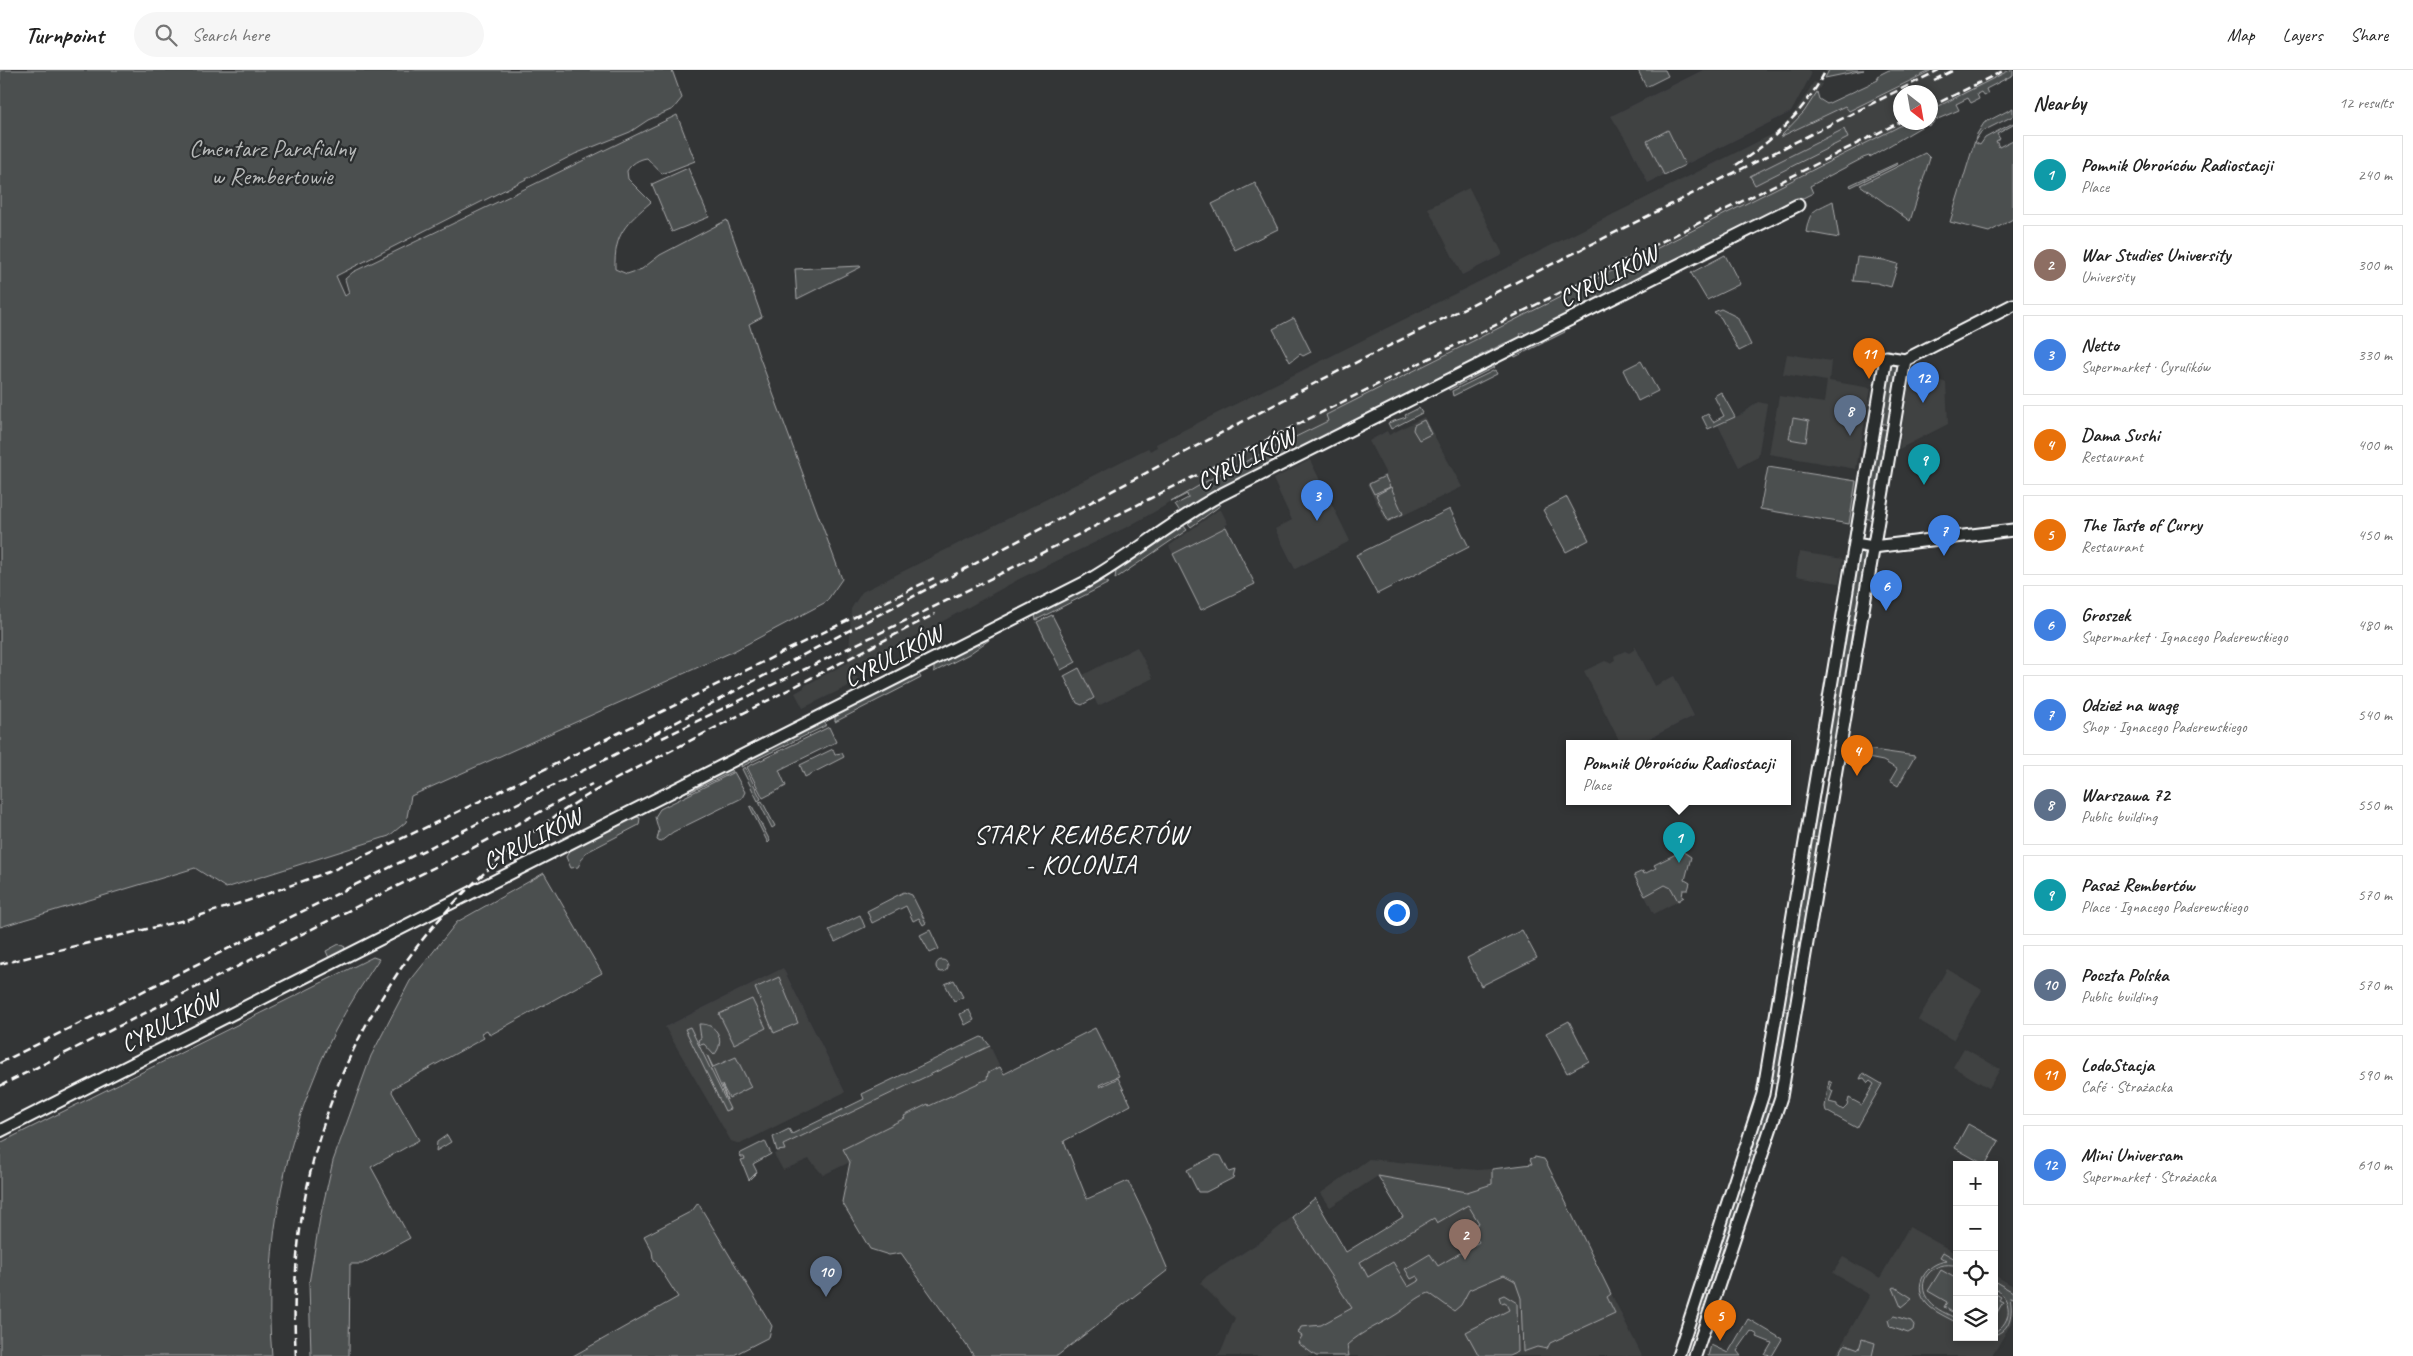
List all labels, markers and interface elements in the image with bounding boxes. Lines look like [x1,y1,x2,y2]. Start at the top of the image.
search box [134,12,484,57]
text: Turnpoint [25,20,104,50]
icon: search [152,21,180,49]
text: Search here [192,23,269,47]
text: Map [2227,24,2255,46]
text: Layers [2283,24,2322,46]
text: Share [2350,24,2388,46]
north arrow [1893,85,1938,130]
text: Nearby [2033,90,2086,116]
text: 12 results [2339,93,2393,113]
park label: Cmentarz Parafialny w Rembertowie [189,133,357,191]
text: Pomnik Obrońców Radiostacji [2081,153,2272,177]
text: 1 [2046,165,2054,185]
text: 240 m [2358,165,2392,185]
text: Place [2081,177,2109,197]
street label: CYRULIKÓW [1554,236,1667,314]
text: War Studies University [2081,243,2231,267]
text: 2 [2046,255,2054,275]
text: 300 m [2358,255,2392,275]
text: University [2081,267,2134,287]
text: Netto [2081,333,2119,357]
pin: 11 [1853,338,1885,379]
text: 3 [2046,345,2054,365]
text: 330 m [2358,345,2392,365]
text: Supermarket · Cyrulików [2081,357,2210,377]
pin: 12 [1907,362,1939,403]
pin: 8 [1834,395,1866,436]
street label: CYRULIKÓW [1192,419,1305,497]
text: Dama Sushi [2081,423,2159,447]
text: 4 [2046,435,2054,455]
text: 400 m [2358,435,2392,455]
pin: 9 [1908,444,1940,485]
text: Restaurant [2081,447,2143,467]
pin: 3 [1301,480,1333,521]
text: The Taste of Curry [2081,513,2202,537]
pin: 7 [1928,515,1960,556]
text: 5 [2047,525,2053,545]
text: 450 m [2358,525,2392,545]
text: Restaurant [2081,537,2143,557]
pin: 6 [1870,570,1902,611]
text: Groszek [2081,603,2130,627]
text: 6 [2046,615,2054,635]
text: 480 m [2358,615,2392,635]
street label: CYRULIKÓW [839,616,952,694]
text: Supermarket · Ignacego Paderewskiego [2081,627,2288,647]
text: Odzież na wagę [2081,693,2177,717]
text: 7 [2046,705,2054,725]
text: 540 m [2358,705,2392,725]
text: Shop · Ignacego Paderewskiego [2081,717,2247,737]
pin: 4 [1841,735,1873,776]
popup [1566,740,1791,805]
text: Pomnik Obrońców Radiostacji [1583,751,1774,775]
text: Place [1583,775,1611,795]
text: Warszawa 72 [2081,783,2170,807]
text: 8 [2046,795,2054,815]
text: 550 m [2358,795,2392,815]
street label: CYRULIKÓW [478,799,591,877]
text: Public building [2081,807,2157,827]
district label: STARY REMBERTÓW - KOLONIA [974,818,1191,881]
pin: 1 [1663,822,1695,863]
text: Pasaż Rembertów [2081,873,2194,897]
text: 9 [2046,885,2054,905]
text: 570 m [2358,885,2392,905]
text: Place · Ignacego Paderewskiego [2081,897,2248,917]
your location [1384,900,1410,926]
text: Poczta Polska [2081,963,2169,987]
text: 10 [2043,975,2057,995]
text: 570 m [2358,975,2392,995]
street label: CYRULIKÓW [116,981,229,1059]
text: Public building [2081,987,2157,1007]
text: LodoStacja [2081,1053,2154,1077]
text: 11 [2043,1065,2057,1085]
text: 590 m [2358,1065,2392,1085]
text: Café · Strażacka [2081,1077,2172,1097]
text: Mini Universam [2081,1143,2182,1167]
text: 12 [2043,1155,2057,1175]
text: 610 m [2358,1155,2392,1175]
map controls [1953,1161,1998,1341]
button: + [1953,1161,1998,1206]
text: Supermarket · Strażacka [2081,1167,2216,1187]
button: − [1953,1206,1998,1251]
pin: 2 [1449,1219,1481,1260]
button: locate [1953,1251,1998,1296]
pin: 10 [810,1256,842,1297]
button: layers [1953,1296,1998,1341]
pin: 5 [1704,1300,1736,1341]

